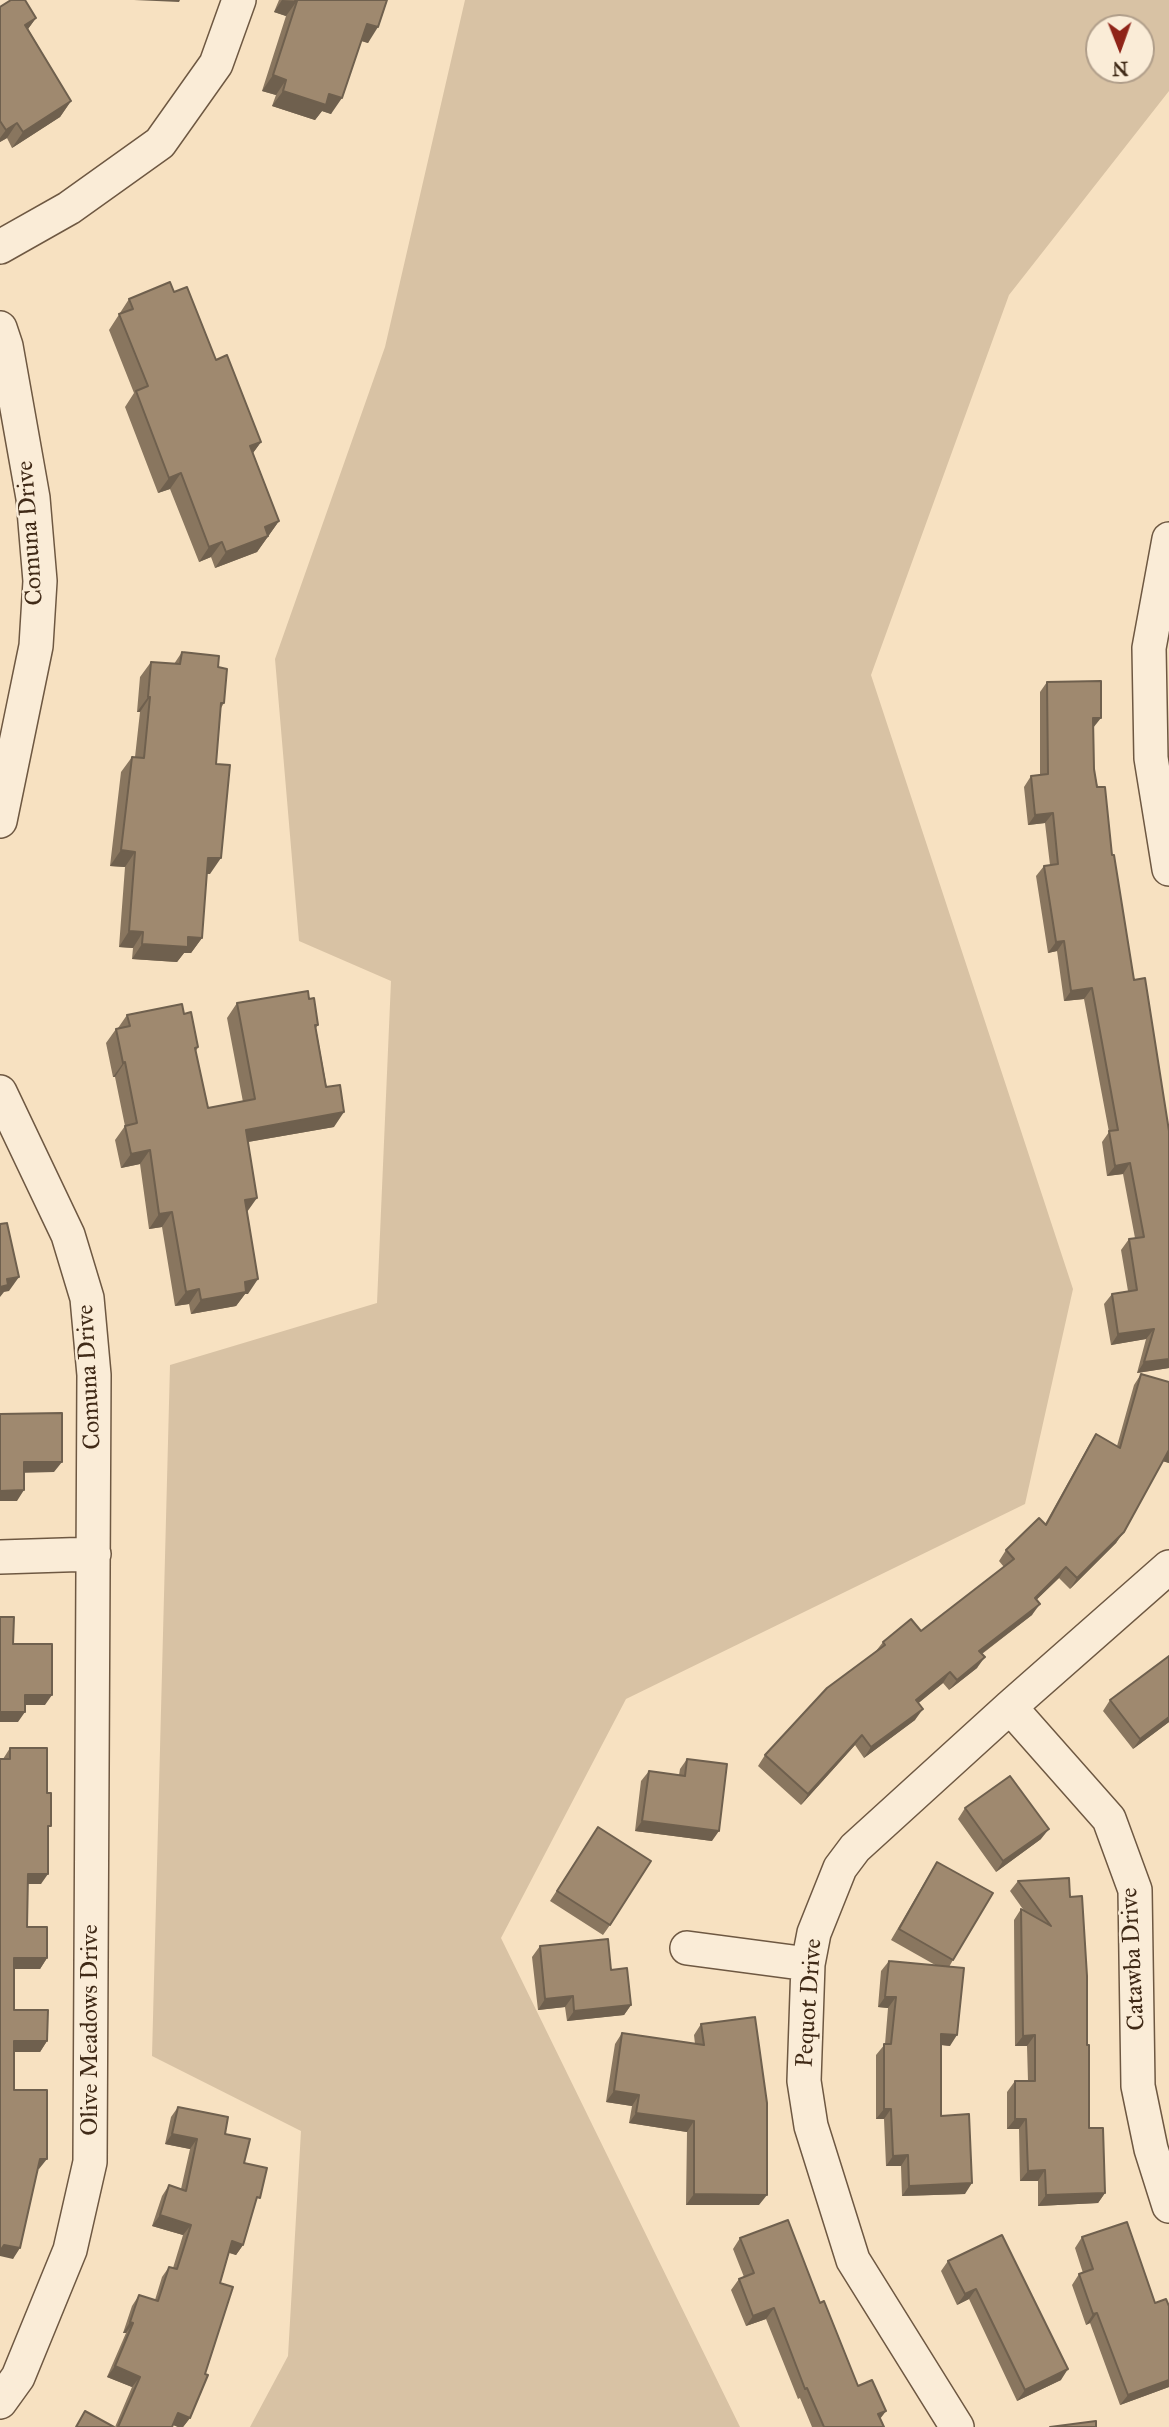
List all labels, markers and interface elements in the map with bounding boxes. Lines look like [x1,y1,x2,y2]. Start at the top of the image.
north arrow [1085,14,1155,84]
text: N [1112,57,1129,80]
street label: Comuna Drive [12,460,50,606]
street label: Comuna Drive [72,1304,108,1450]
street label: Catawba Drive [1116,1887,1152,2031]
street label: Olive Meadows Drive [77,1924,105,2136]
street label: Pequot Drive [791,1938,829,2068]

